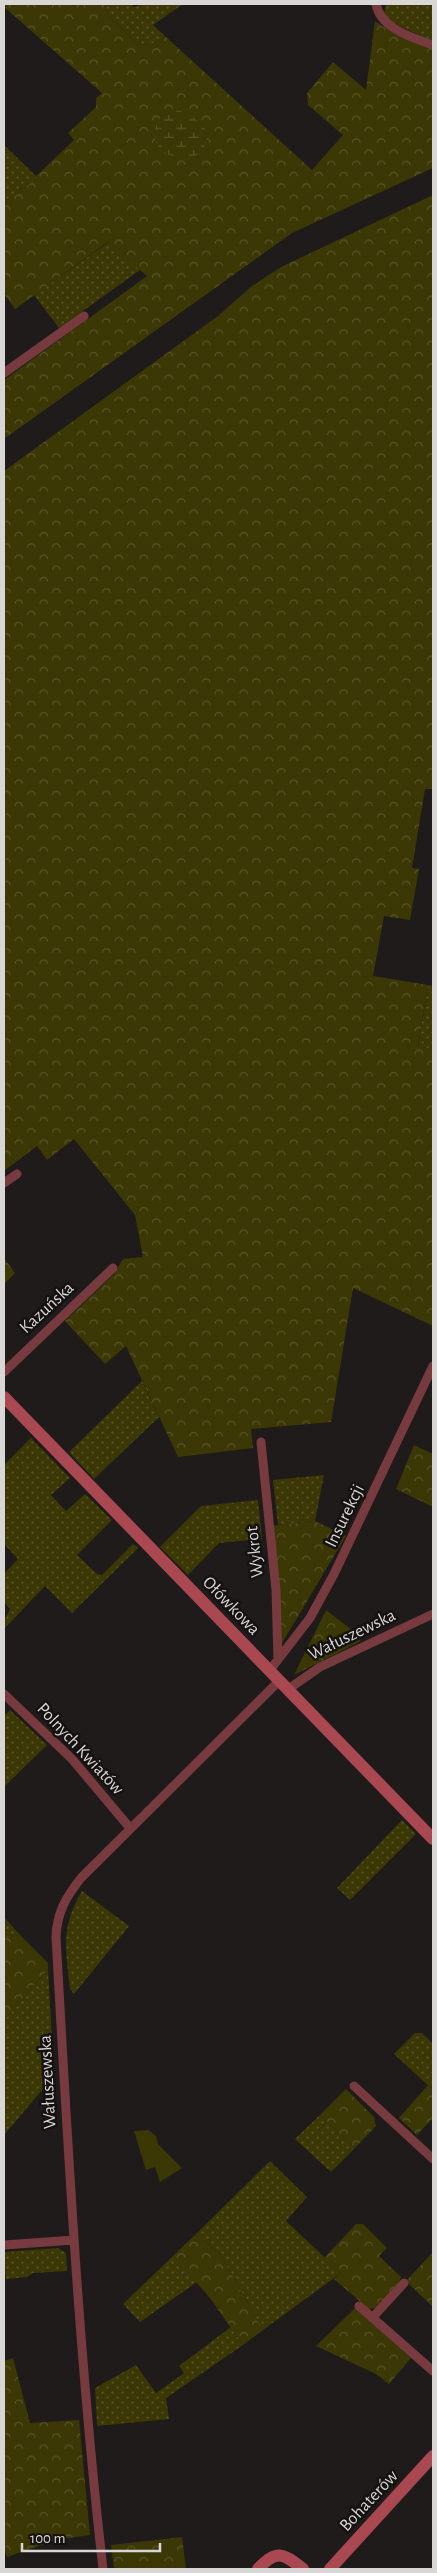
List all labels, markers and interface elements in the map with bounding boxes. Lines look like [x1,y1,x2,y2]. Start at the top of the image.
street label: Kazuńska [17,1279,77,1337]
street label: Insurekcji [322,1482,368,1550]
street label: Wykrot [243,1525,267,1579]
street label: Ołówkowa [199,1573,263,1639]
street label: Wałuszewska [306,1606,398,1664]
street label: Polnych Kwiatów [33,1700,127,1798]
street label: Wałuszewska [37,2034,59,2130]
street label: Bohaterów [336,2467,402,2535]
scale bar [22,2520,160,2552]
text: 100 m [30,2531,65,2546]

